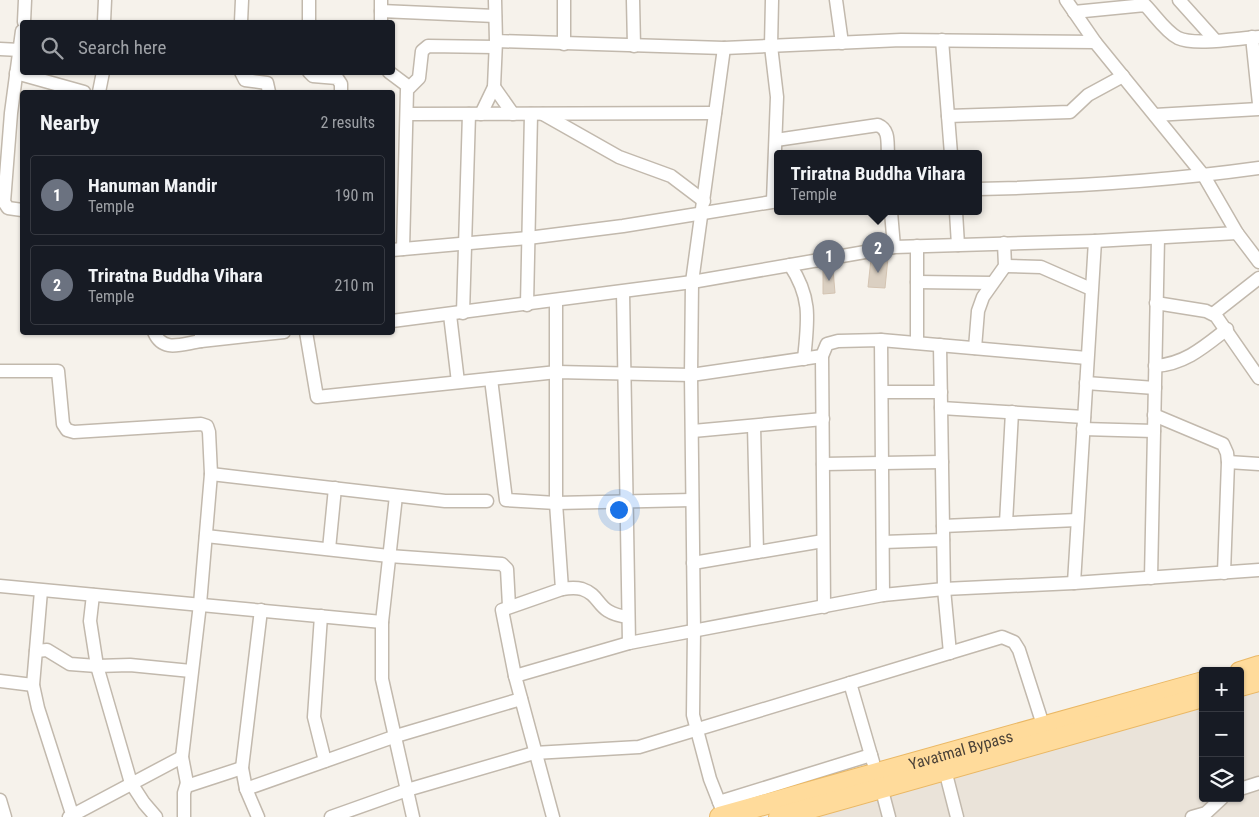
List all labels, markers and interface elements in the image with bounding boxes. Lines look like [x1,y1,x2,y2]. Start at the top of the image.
search box [20,20,395,75]
icon: search [38,34,66,62]
text: Search here [78,36,166,59]
text: Nearby [40,111,99,135]
text: 2 results [320,113,375,132]
popup [774,150,982,215]
text: Triratna Buddha Vihara [791,162,965,185]
text: Hanuman Mandir [88,174,217,197]
text: Temple [791,185,837,204]
text: 1 [53,186,61,205]
text: 190 m [335,186,374,205]
text: Temple [88,197,134,216]
pin: 2 [862,232,894,273]
pin: 1 [813,240,845,281]
text: Triratna Buddha Vihara [88,264,263,287]
text: 2 [53,276,61,295]
text: 210 m [335,276,374,295]
text: Temple [88,287,134,306]
your location [606,497,632,523]
map controls [1199,667,1244,802]
button: + [1199,667,1244,712]
button: − [1199,712,1244,757]
street label: Yavatmal Bypass [907,726,1015,773]
button: layers [1199,757,1244,802]

